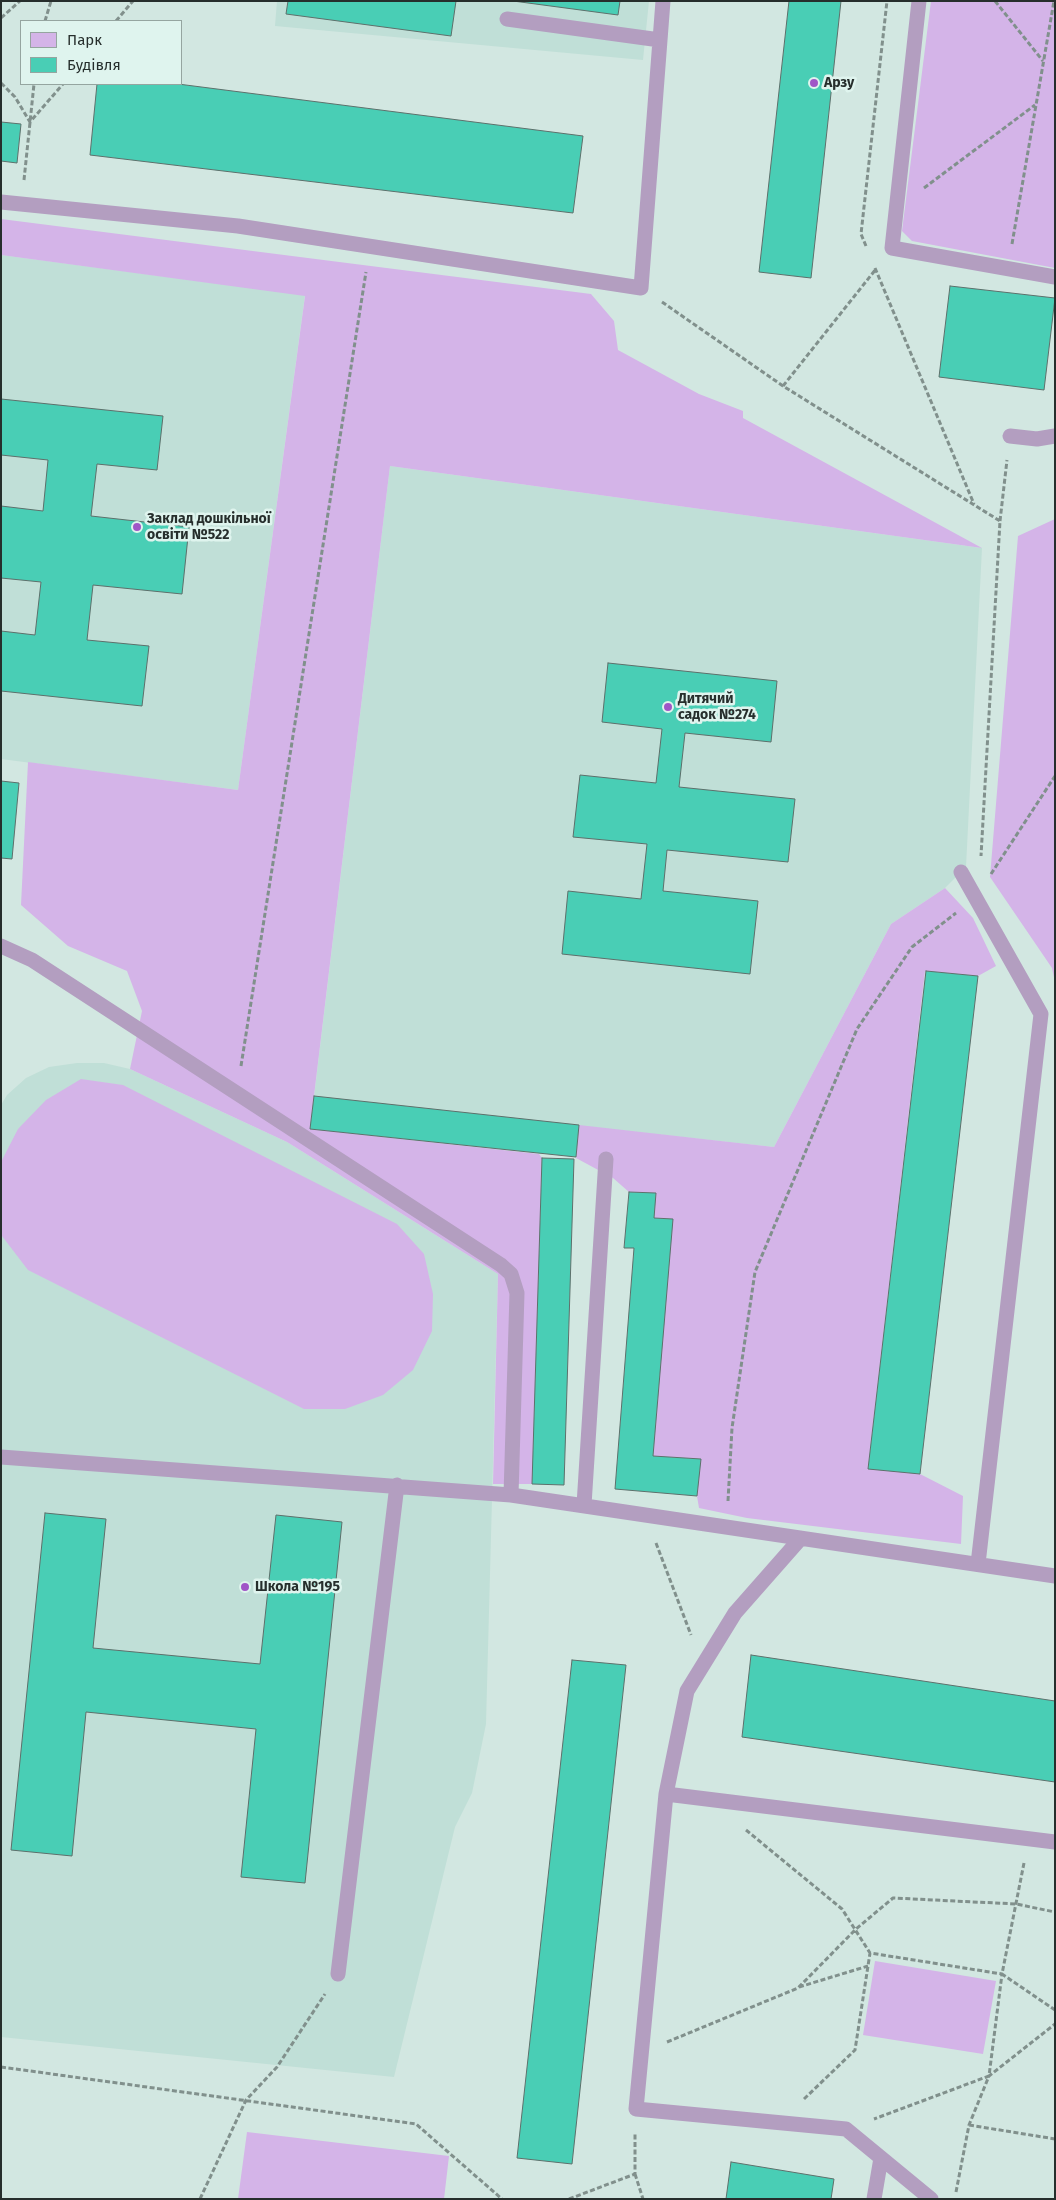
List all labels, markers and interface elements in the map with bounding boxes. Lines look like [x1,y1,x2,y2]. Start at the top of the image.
legend [20,20,182,85]
text: Парк [67,31,102,49]
text: Будівля [67,56,121,74]
place label: Арзу [824,75,854,91]
marker: Арзу [808,77,820,89]
place label: Заклад дошкільної освіти №522 [147,511,271,544]
marker: Заклад дошкільної освіти №522 [131,521,143,533]
place label: Дитячий садок №274 [678,691,756,724]
marker: Дитячий садок №274 [662,701,674,713]
place label: Школа №195 [255,1579,340,1595]
marker: Школа №195 [239,1581,251,1593]

